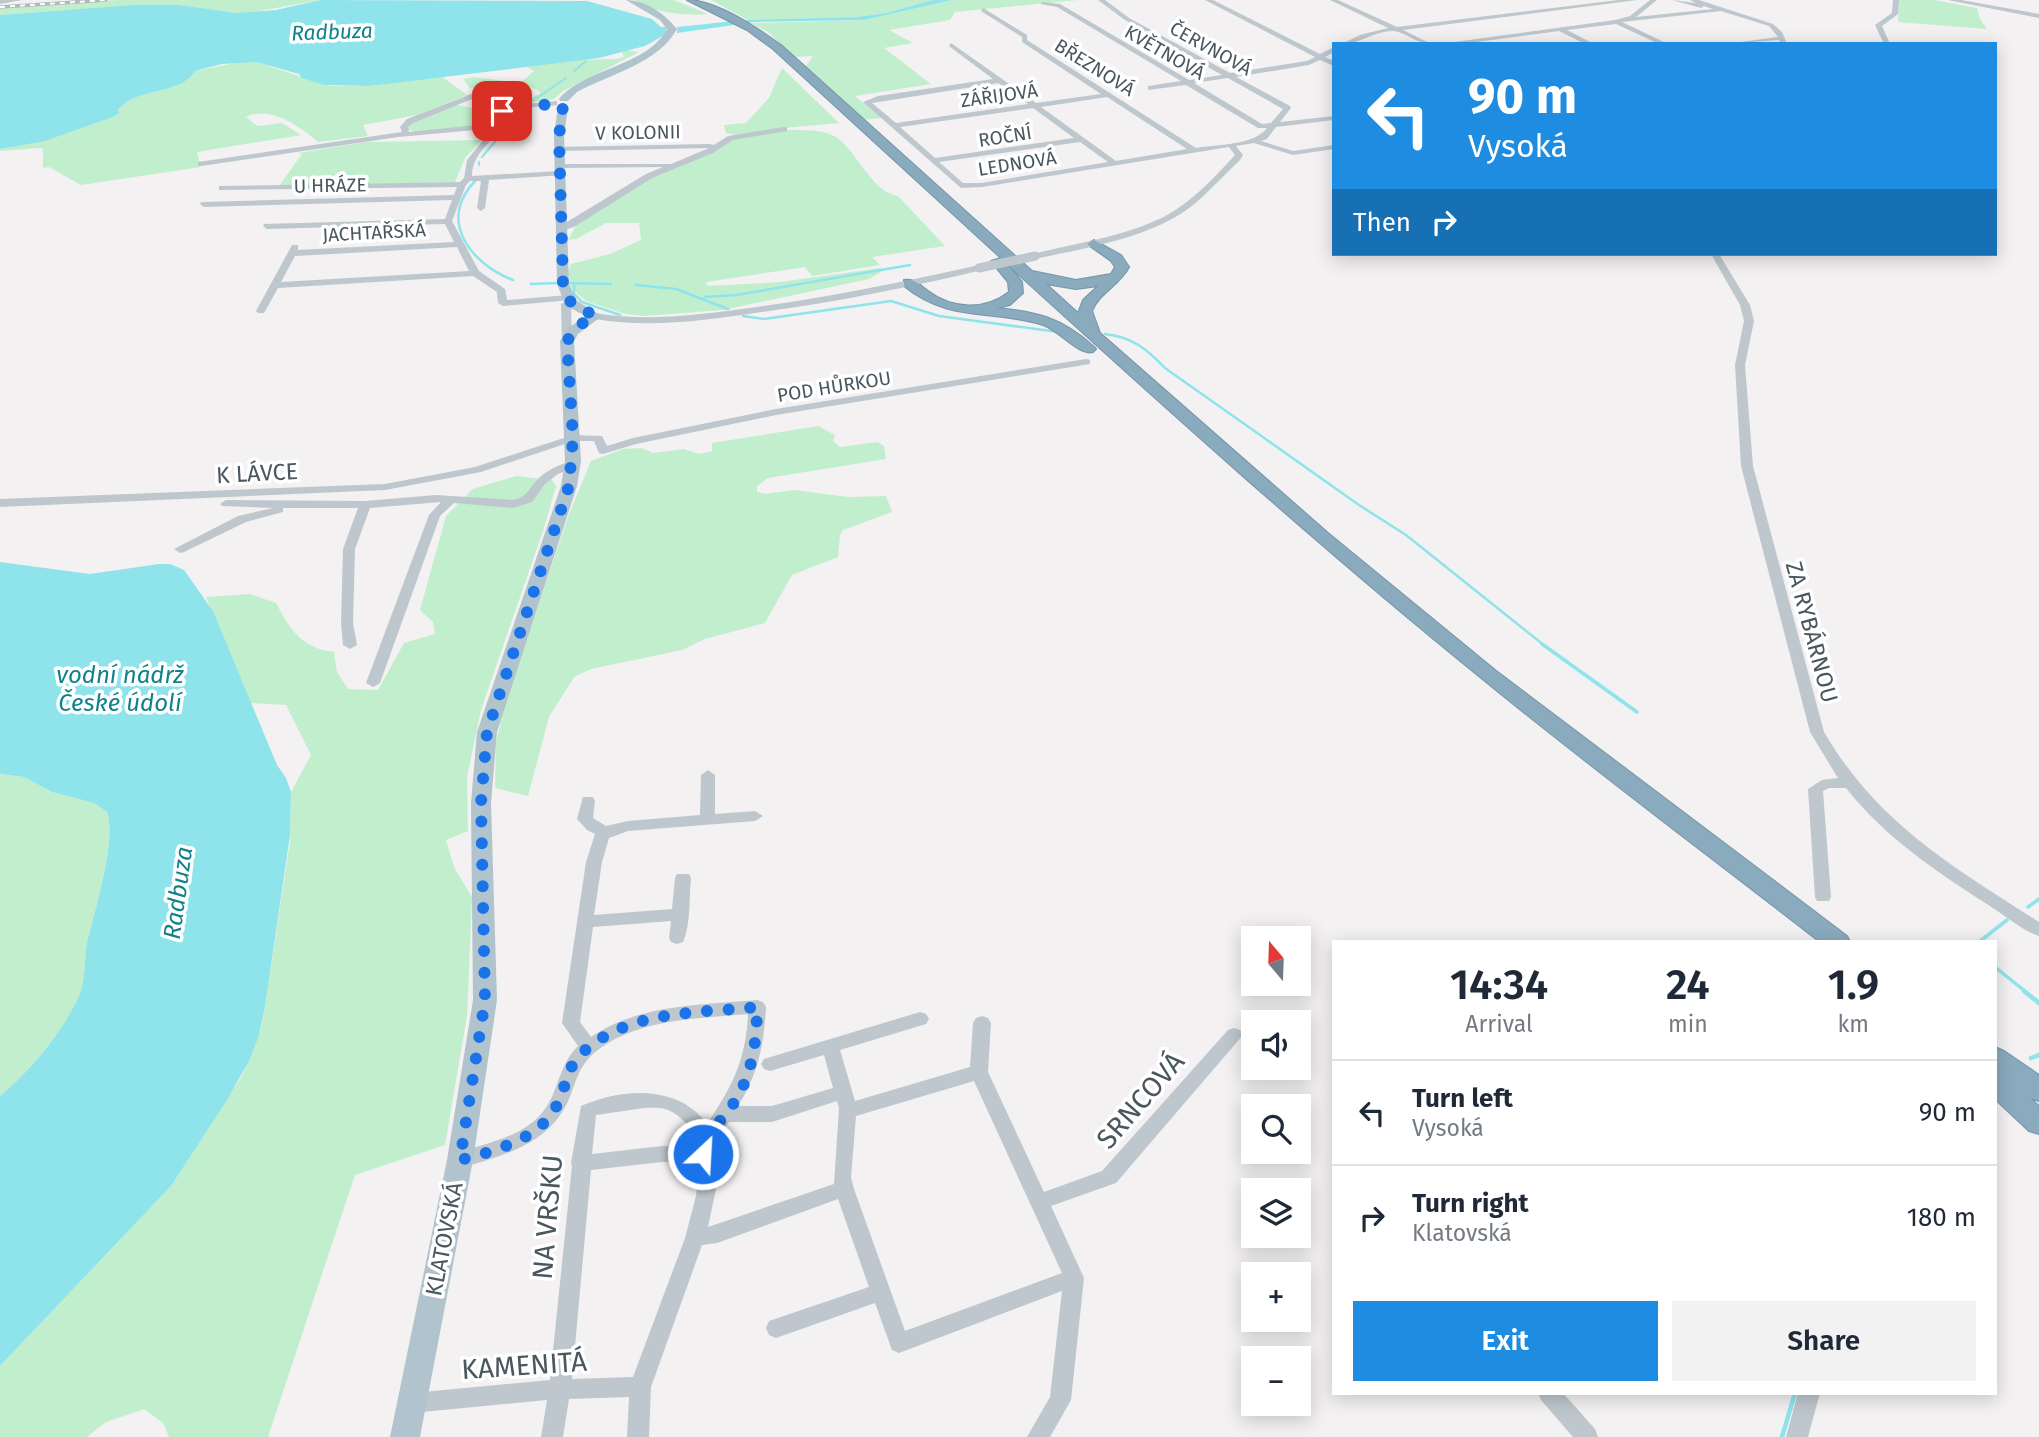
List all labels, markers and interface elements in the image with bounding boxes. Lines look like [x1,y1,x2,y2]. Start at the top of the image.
street label: ČERVNOVÁ [1166,17,1256,80]
water label: Radbuza [291,18,373,46]
street label: KVĚTNOVÁ [1120,20,1209,85]
street label: BŘEZNOVÁ [1050,34,1139,101]
text: 90 m [1468,67,1577,126]
icon: left [1353,70,1444,161]
street label: ZÁŘIJOVÁ [959,79,1039,112]
pin [472,81,532,141]
icon: arrive [483,92,521,130]
street label: V KOLONII [595,120,681,145]
street label: ROČNÍ [977,121,1034,152]
text: Vysoká [1468,127,1568,165]
street label: LEDNOVÁ [976,146,1058,181]
street label: U HRÁZE [293,173,367,198]
icon: right [1425,203,1463,241]
text: Then [1353,207,1411,238]
street label: JACHTAŘSKÁ [322,218,426,247]
street label: POD HŮRKOU [775,366,893,407]
street label: K LÁVCE [215,456,299,489]
street label: ZA RYBÁRNOU [1780,558,1845,706]
water label: vodní nádrž České údolí [56,661,184,717]
water label: Radbuza [158,845,198,941]
north arrow [1241,926,1311,996]
map controls [1241,926,1311,1416]
text: 14:34 [1450,960,1548,1010]
text: 24 [1666,960,1710,1010]
text: 1.9 [1828,960,1879,1010]
button: sound [1241,1010,1311,1080]
text: Arrival [1465,1010,1533,1038]
text: min [1668,1010,1708,1038]
text: km [1838,1010,1869,1038]
street label: SRNCOVÁ [1090,1045,1191,1155]
text: Turn left [1412,1083,1513,1114]
button: search [1241,1094,1311,1164]
icon: left [1353,1094,1391,1132]
text: 90 m [1919,1097,1976,1128]
text: Vysoká [1412,1114,1484,1142]
position arrow [666,1117,740,1191]
street label: NA VRŠKU [526,1153,569,1281]
button: layers [1241,1178,1311,1248]
street label: KLATOVSKÁ [418,1179,469,1298]
text: Turn right [1412,1188,1529,1219]
icon: right [1353,1199,1391,1237]
text: 180 m [1907,1202,1976,1233]
text: Klatovská [1412,1219,1512,1247]
button: + [1241,1262,1311,1332]
button: Exit [1353,1301,1658,1381]
button: Share [1672,1301,1976,1381]
street label: KAMENITÁ [460,1345,588,1386]
button: − [1241,1346,1311,1416]

